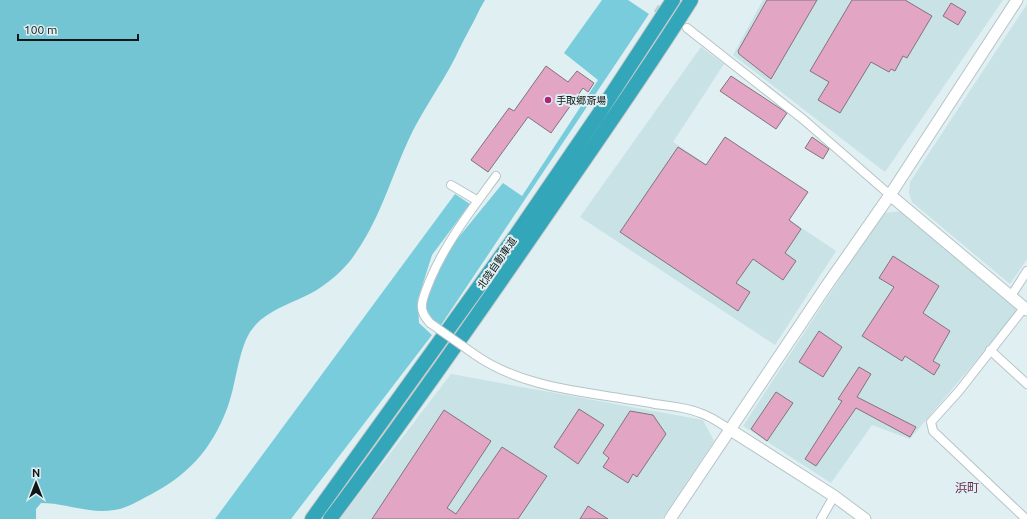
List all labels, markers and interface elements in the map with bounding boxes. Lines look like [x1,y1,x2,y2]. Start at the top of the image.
scale bar [18,16,138,42]
text: 100 m [24,23,57,36]
marker: 手取郷斎場 [543,95,553,105]
place label: 手取郷斎場 [556,95,606,106]
street label: 北陸自動車道 [475,235,519,291]
north arrow [16,463,56,503]
text: N [32,467,40,479]
district label: 浜町 [955,481,979,494]

